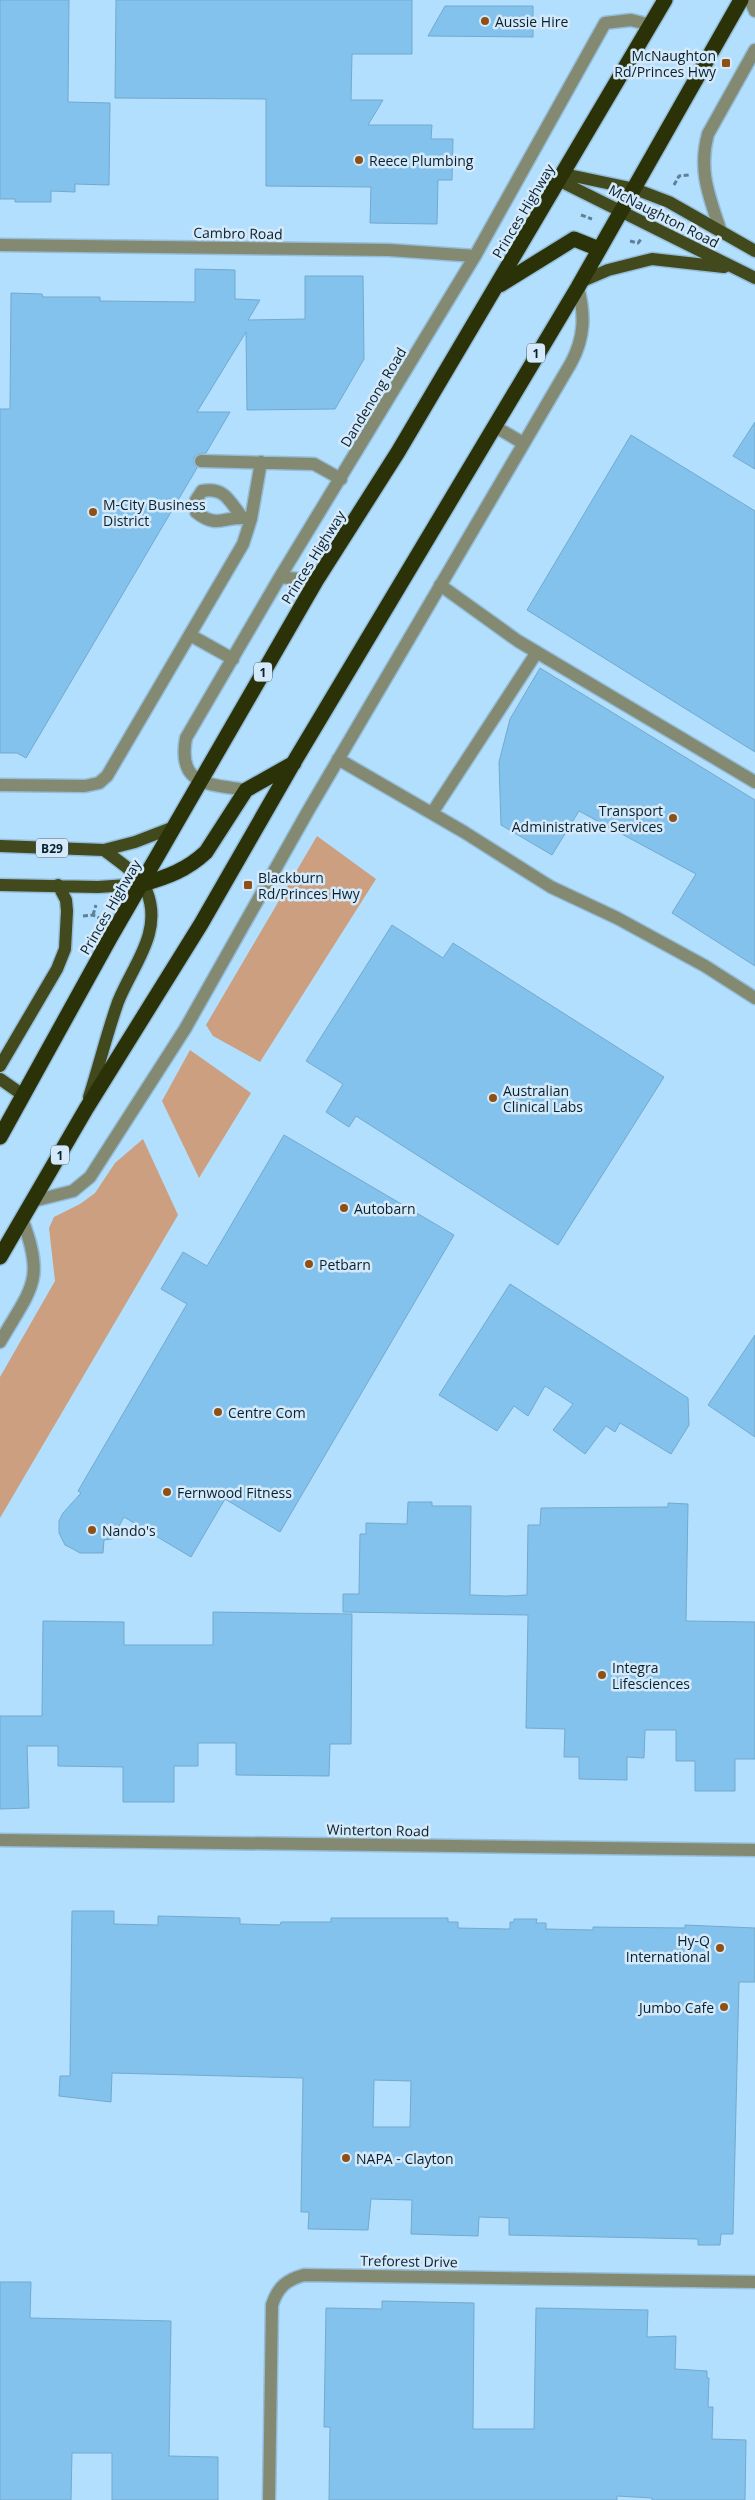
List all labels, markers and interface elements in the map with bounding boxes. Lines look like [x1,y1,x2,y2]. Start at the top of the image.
place label: Aussie Hire [495,12,568,31]
marker: Aussie Hire [479,15,491,27]
place label: McNaughton Rd/Princes Hwy [614,46,717,81]
marker: McNaughton Rd/Princes Hwy [720,57,732,69]
place label: Reece Plumbing [369,151,474,170]
marker: Reece Plumbing [353,154,365,166]
street label: Princes Highway [487,159,559,262]
street label: McNaughton Road [606,180,722,252]
street label: Cambro Road [193,223,283,243]
road number: 1 [527,343,545,362]
street label: Dandenong Road [336,344,410,450]
place label: M-City Business District [103,495,206,530]
marker: M-City Business District [87,506,99,518]
street label: Princes Highway [277,506,350,607]
road number: 1 [254,662,272,682]
place label: Transport Administrative Services [512,801,663,836]
marker: Transport Administrative Services [667,812,679,824]
road number: B29 [36,838,68,858]
street label: Princes Highway [75,855,145,958]
place label: Blackburn Rd/Princes Hwy [258,868,361,903]
marker: Blackburn Rd/Princes Hwy [242,879,254,891]
place label: Australian Clinical Labs [503,1081,583,1116]
marker: Australian Clinical Labs [487,1092,499,1104]
road number: 1 [51,1146,69,1164]
place label: Autobarn [354,1199,416,1218]
marker: Autobarn [338,1202,350,1214]
place label: Petbarn [319,1255,371,1274]
marker: Petbarn [303,1258,315,1270]
place label: Centre Com [228,1403,306,1422]
marker: Centre Com [212,1406,224,1418]
place label: Fernwood Fitness [177,1483,292,1502]
marker: Fernwood Fitness [161,1486,173,1498]
place label: Nando's [102,1521,156,1540]
marker: Nando's [86,1524,98,1536]
place label: Integra Lifesciences [612,1658,690,1693]
marker: Integra Lifesciences [596,1669,608,1681]
street label: Winterton Road [327,1820,429,1840]
place label: Hy-Q International [626,1931,710,1966]
marker: Hy-Q International [714,1942,726,1954]
place label: Jumbo Cafe [637,1998,714,2017]
marker: Jumbo Cafe [718,2001,730,2013]
place label: NAPA - Clayton [356,2149,454,2168]
marker: NAPA - Clayton [340,2152,352,2164]
street label: Treforest Drive [360,2251,458,2271]

